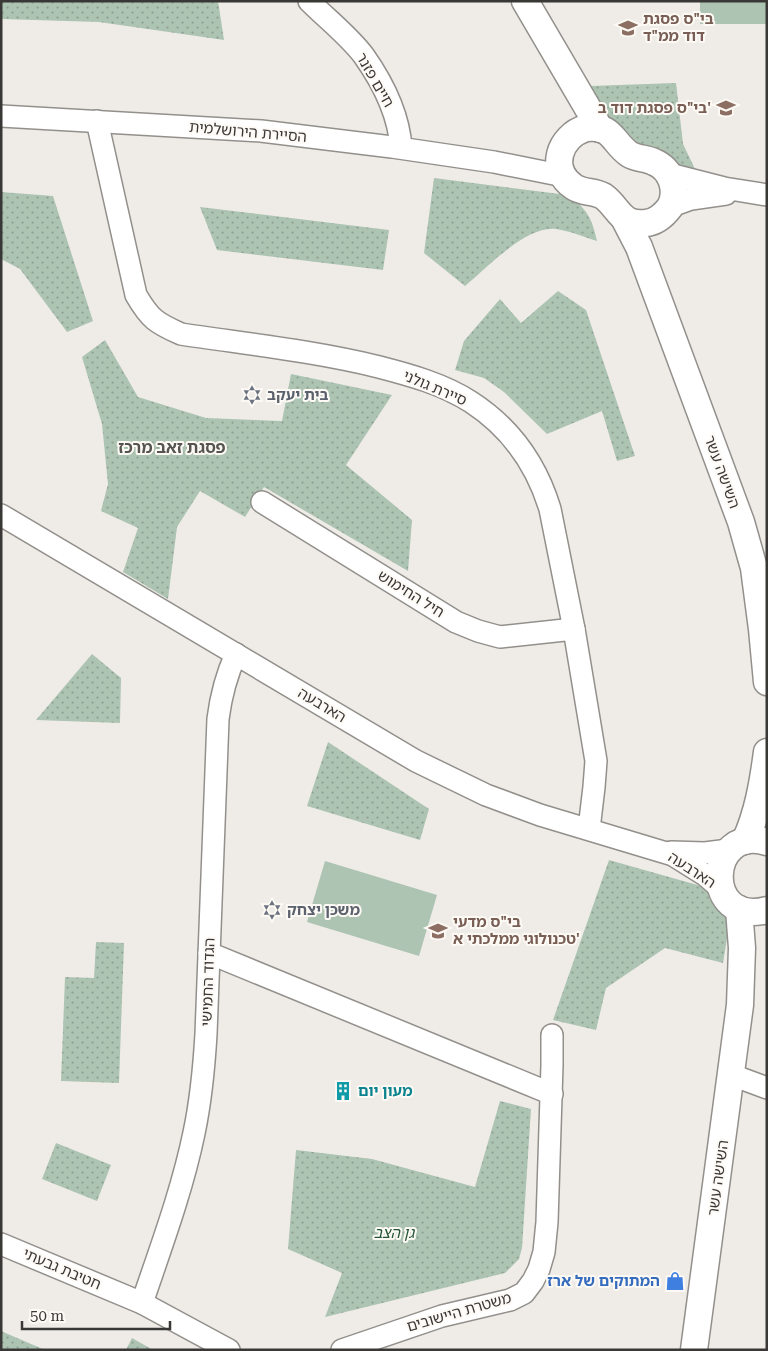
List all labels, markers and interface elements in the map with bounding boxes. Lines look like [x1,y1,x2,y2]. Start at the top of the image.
place label: בי"ס פסגת דוד ממ"ד [643,10,714,45]
school or university icon: בי"ס פסגת דוד ממ"ד [617,17,639,39]
street label: חיים פזנר [352,50,398,110]
school or university icon: בי"ס פסגת דוד ב' [715,97,737,119]
place label: בי"ס פסגת דוד ב' [598,99,711,117]
street label: הסיירת הירושלמית [188,118,308,146]
street label: סיירת גולני [400,366,470,410]
synagogue icon: בית יעקב [241,384,263,406]
place label: בית יעקב [267,386,328,404]
street label: השישה עשר [700,433,744,511]
district label: פסגת זאב מרכז [118,438,226,457]
street label: חיל החימוש [374,566,448,622]
street label: הארבעה [295,684,349,726]
street label: הארבעה [665,848,719,892]
synagogue icon: משכן יצחק [261,899,283,921]
place label: משכן יצחק [287,901,360,919]
place label: בי"ס מדעי טכנולוגי ממלכתי א' [453,913,580,948]
school or university icon: בי"ס מדעי טכנולוגי ממלכתי א' [427,920,449,942]
street label: הגדוד החמישי [197,937,219,1027]
building icon: מעון יום [332,1080,354,1102]
place label: מעון יום [358,1082,413,1100]
street label: השישה עשר [704,1139,732,1217]
park label: גן הצב [374,1224,416,1242]
street label: חטיבת גבעתי [20,1244,104,1294]
shop icon: המתוקים של ארז [664,1270,686,1292]
place label: המתוקים של ארז [547,1272,660,1290]
street label: משטרת היישובים [405,1288,514,1336]
scale bar [22,1298,170,1330]
text: 50 m [30,1307,65,1325]

